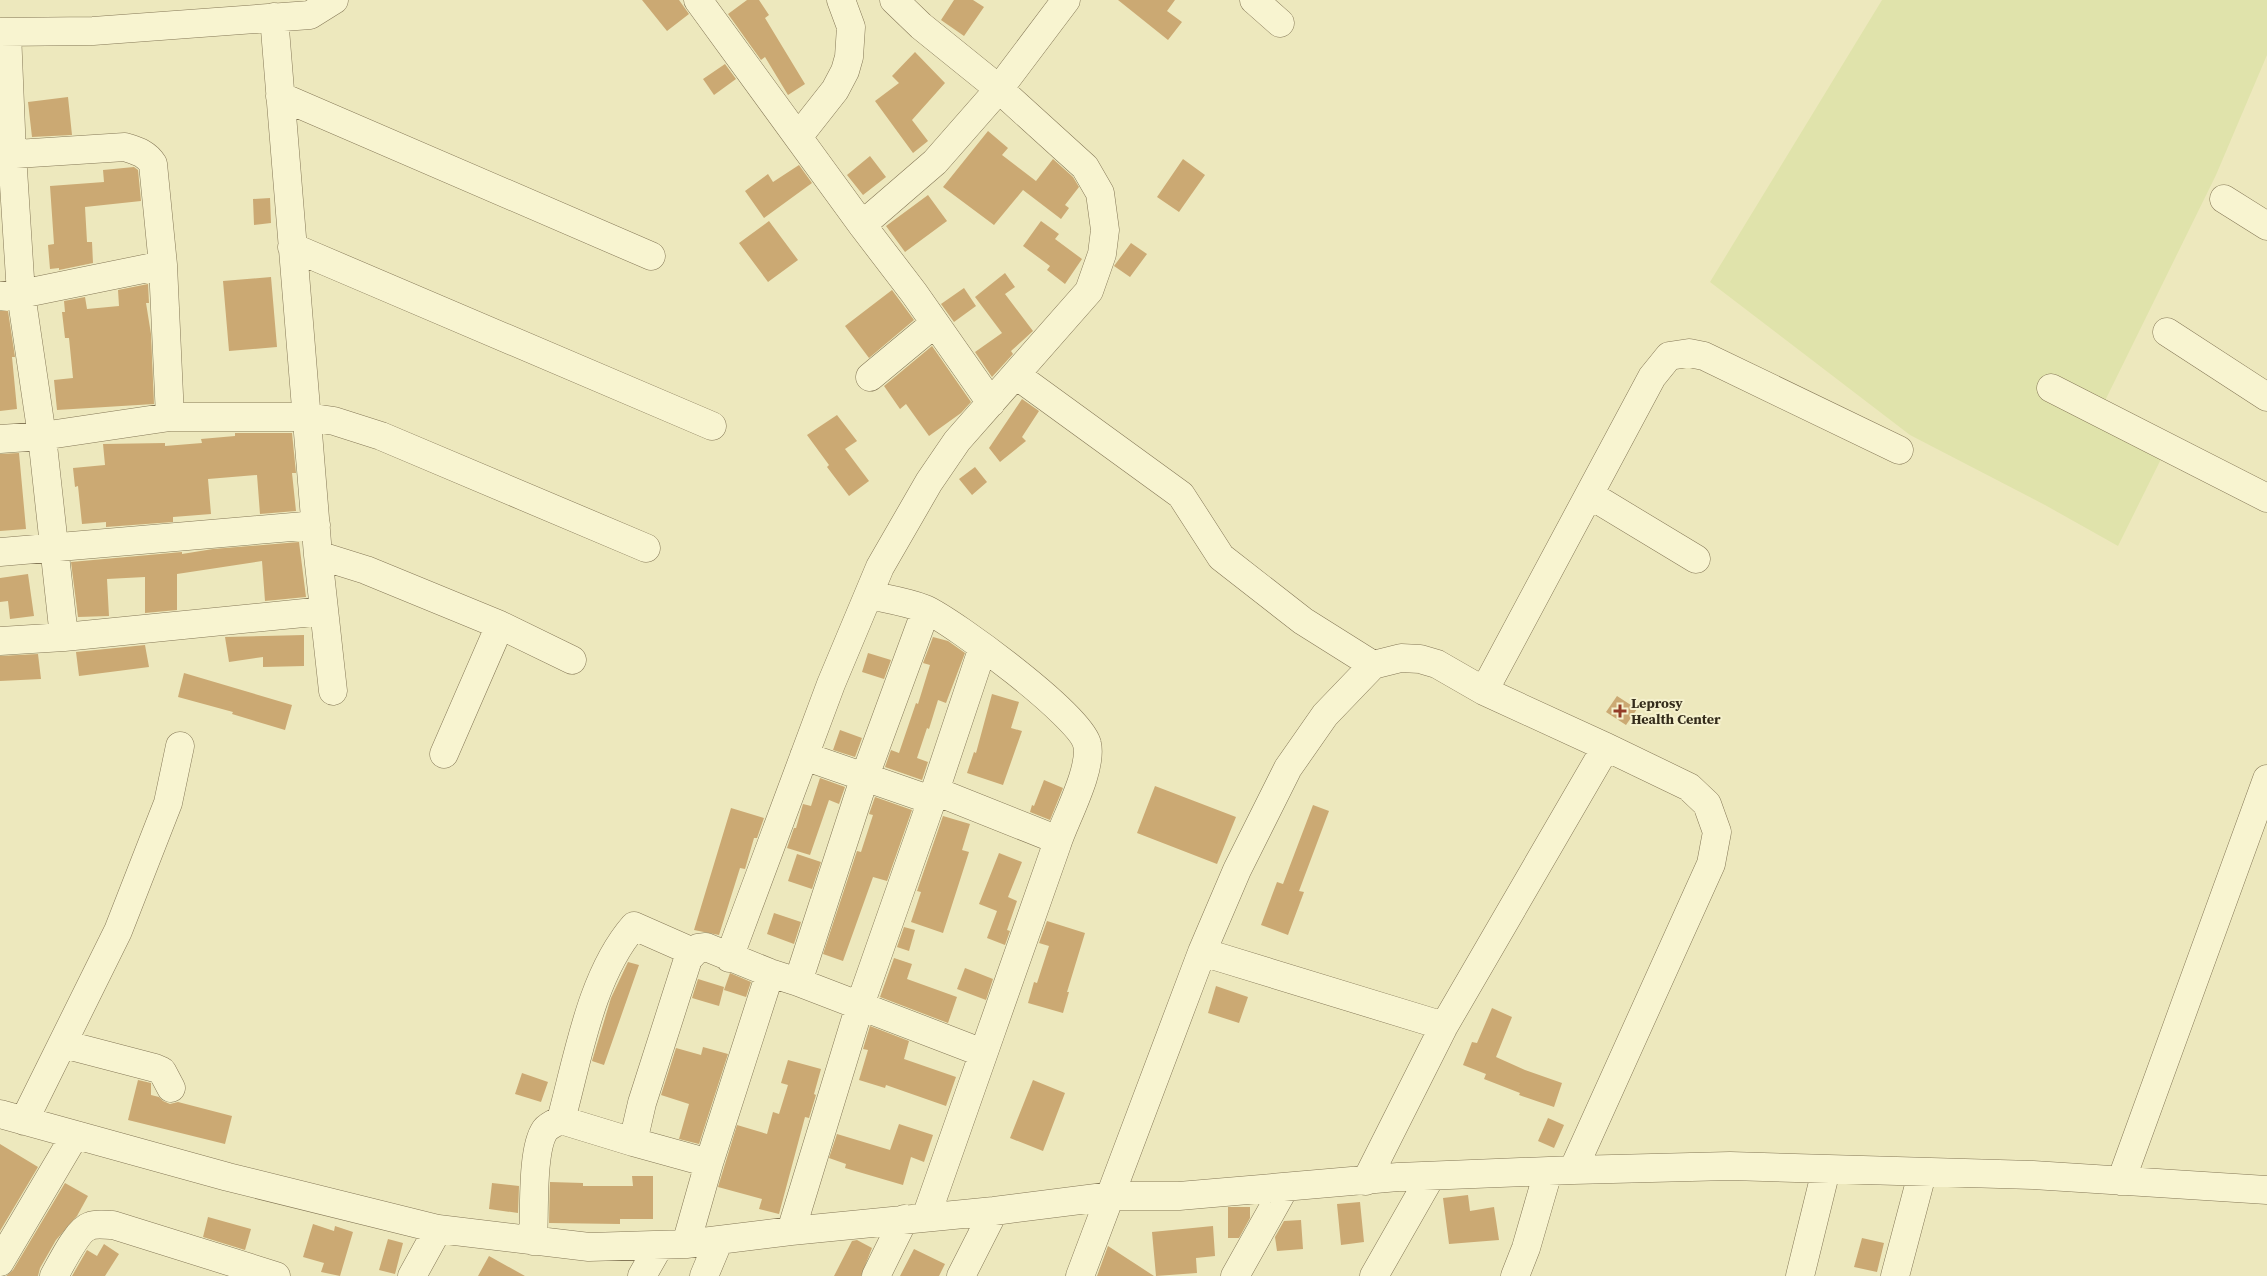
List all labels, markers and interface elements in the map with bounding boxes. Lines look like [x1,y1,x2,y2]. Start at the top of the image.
place label: Leprosy Health Center [1631,693,1721,729]
marker: Leprosy Health Center [1613,704,1627,718]

